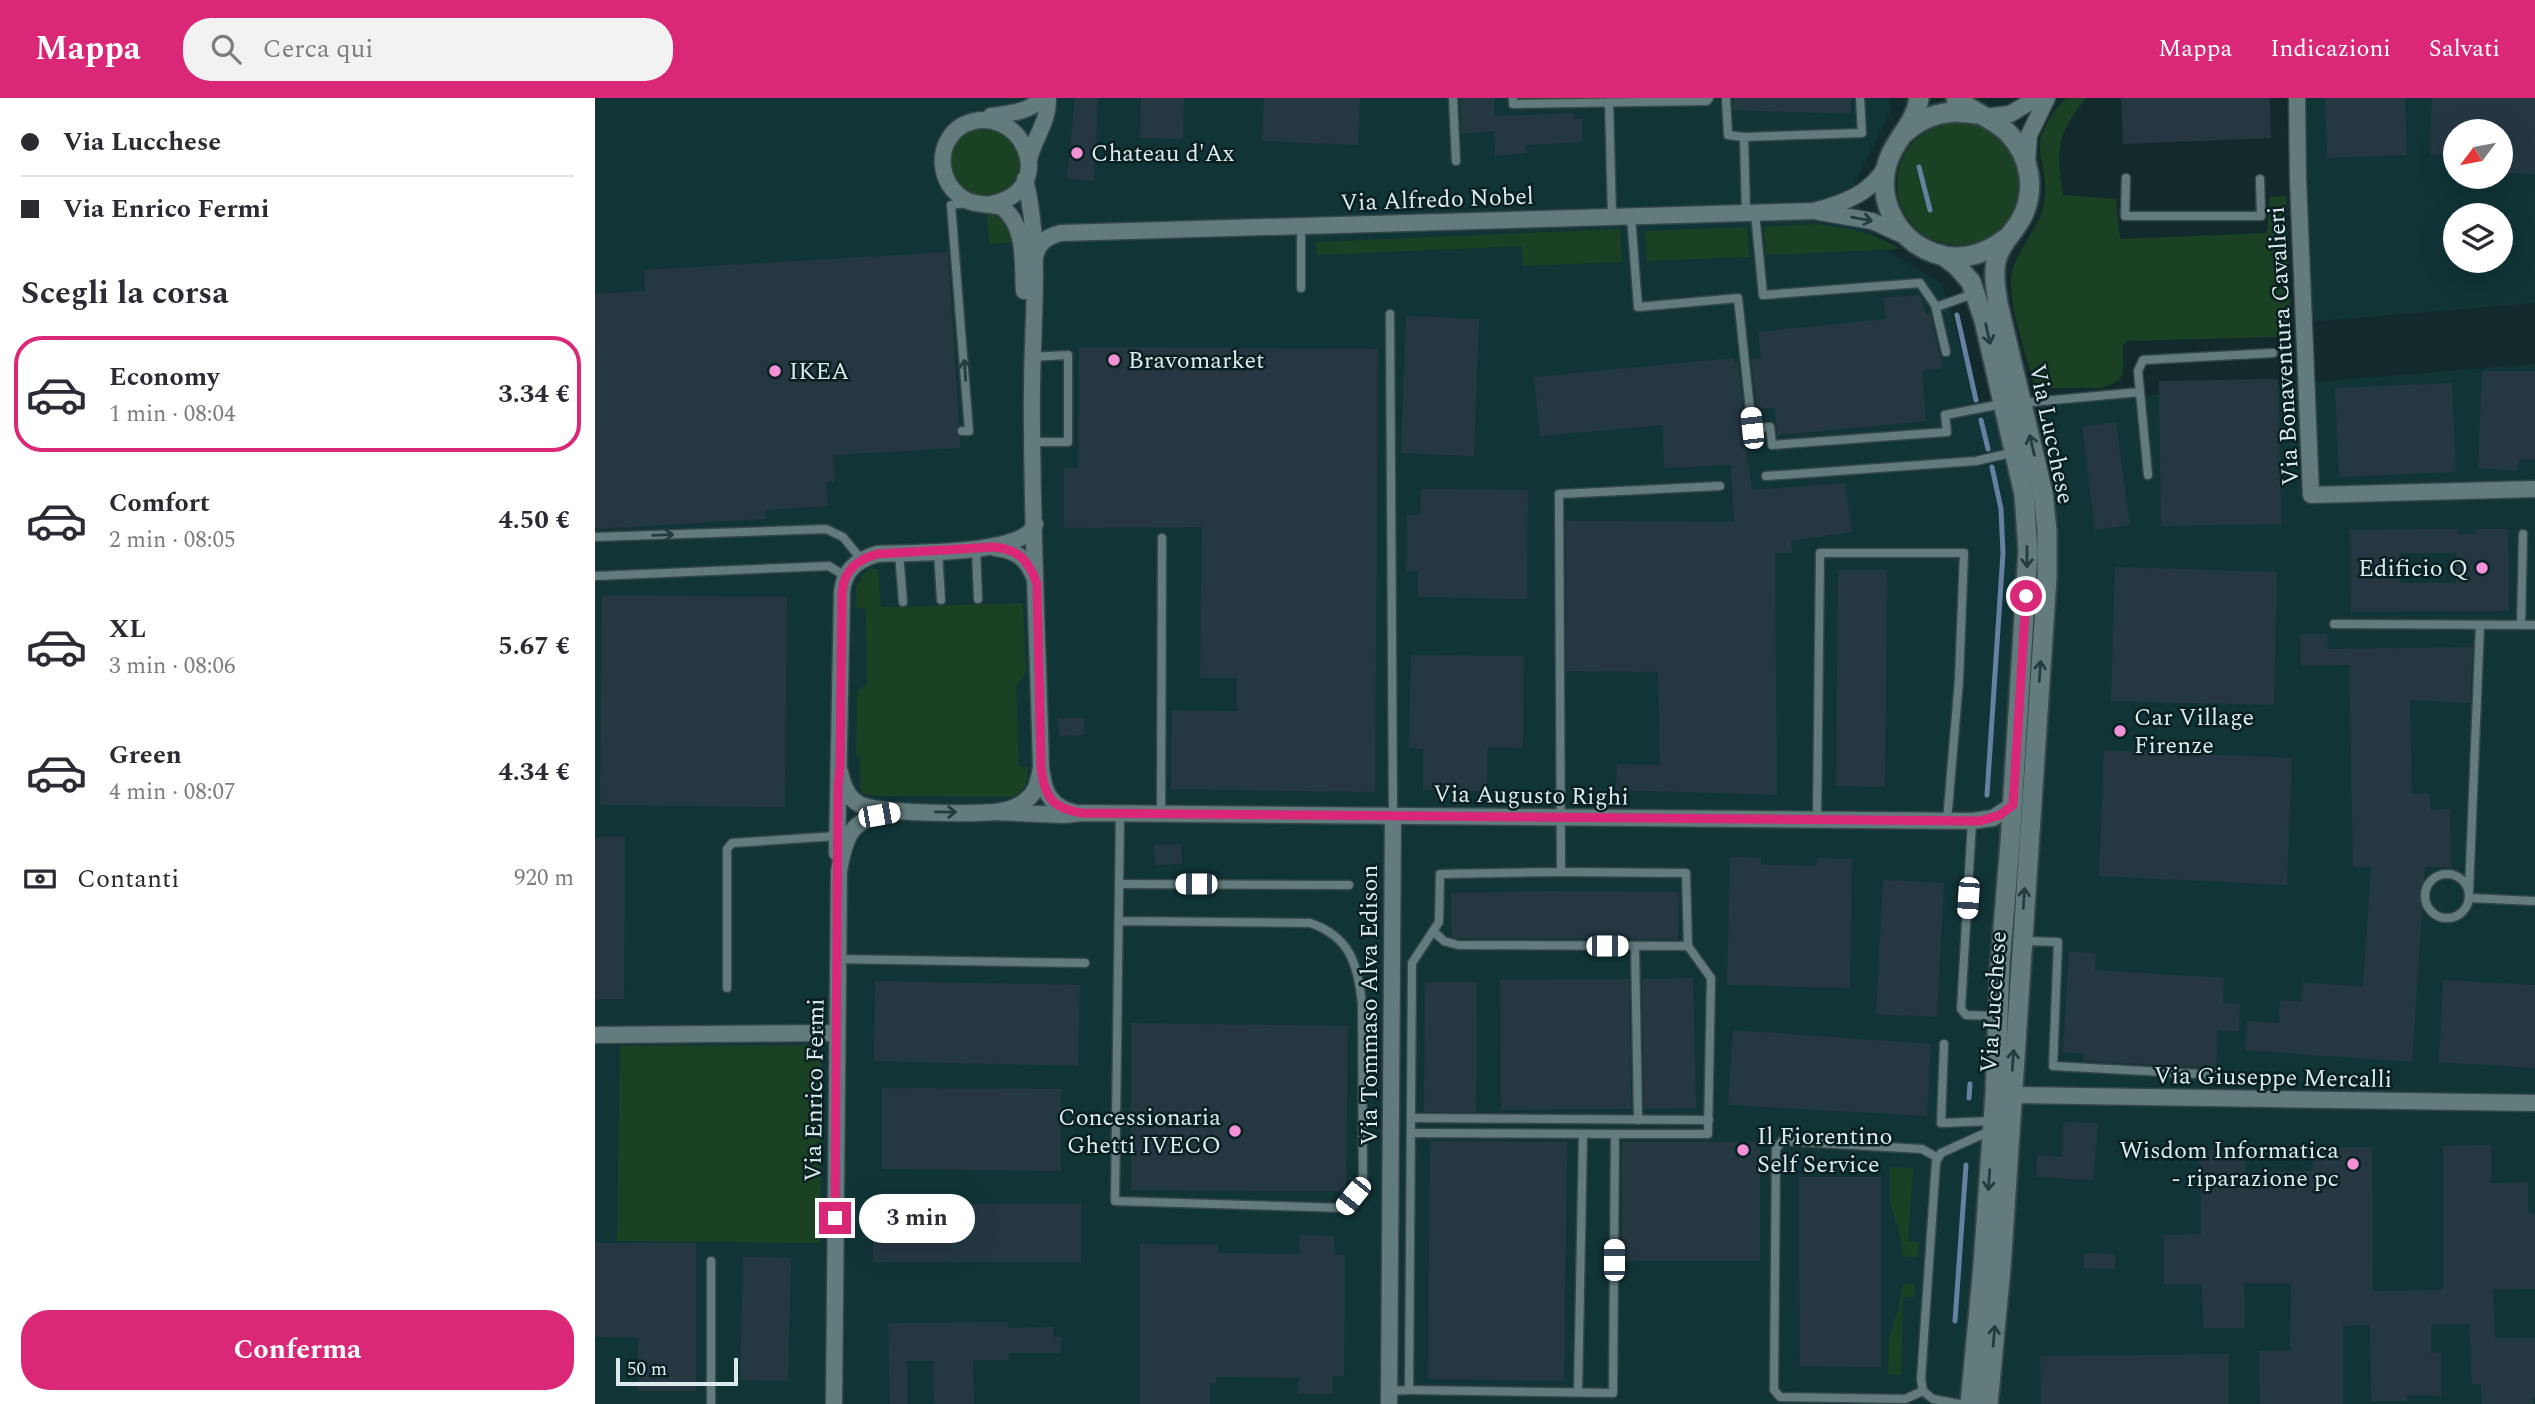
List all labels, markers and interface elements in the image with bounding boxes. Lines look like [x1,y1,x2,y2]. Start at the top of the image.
search box [183,18,673,81]
text: Mappa [35,24,141,74]
text: Cerca qui [263,29,373,69]
icon: search [207,30,245,68]
text: Mappa [2158,31,2232,67]
text: Indicazioni [2270,31,2391,67]
text: Salvati [2429,31,2500,67]
north arrow [2443,119,2513,189]
map controls [2443,119,2513,273]
text: Via Lucchese [63,122,221,162]
place label: Chateau d'Ax [1091,136,1234,172]
marker: Chateau d'Ax [1069,145,1085,161]
street label: Via Alfredo Nobel [1340,179,1535,221]
text: Via Enrico Fermi [63,189,270,229]
button: layers [2443,203,2513,273]
street label: Via Bonaventura Cavalieri [2259,205,2309,487]
one-way arrow [1850,213,1873,227]
text: Scegli la corsa [21,269,229,318]
one-way arrow [1982,322,1995,345]
place label: Bravomarket [1128,343,1265,379]
marker: Bravomarket [1106,352,1122,368]
place label: IKEA [789,354,849,390]
text: Economy [109,357,219,397]
one-way arrow [958,359,971,382]
street label: Via Lucchese [2019,361,2083,507]
icon: car [25,363,88,426]
marker: IKEA [767,363,783,379]
text: 3.34 € [498,374,570,414]
text: 1 min · 08:04 [109,397,236,432]
car [1740,406,1765,450]
one-way arrow [2025,435,2038,457]
text: Comfort [109,483,210,523]
icon: car [25,489,88,552]
text: 4.50 € [498,500,570,540]
text: 2 min · 08:05 [109,523,236,558]
one-way arrow [651,528,674,541]
one-way arrow [2020,545,2034,568]
place label: Edificio Q [2358,551,2469,587]
marker: Edificio Q [2474,560,2490,576]
route start [2010,580,2042,612]
text: XL [109,609,146,649]
icon: car [25,615,88,678]
text: 5.67 € [498,626,570,666]
text: 3 min · 08:06 [109,649,236,684]
one-way arrow [2034,660,2047,683]
place label: Car Village Firenze [2134,700,2254,764]
marker: Car Village Firenze [2112,723,2128,739]
text: Green [109,735,182,775]
icon: car [25,741,88,804]
text: 4.34 € [498,752,570,792]
text: 4 min · 08:07 [109,775,236,810]
street label: Via Augusto Righi [1433,776,1629,816]
car [857,801,902,829]
one-way arrow [935,805,958,818]
text: Contanti [77,859,179,899]
icon: cash [21,860,59,898]
text: 920 m [514,861,574,896]
street label: Via Tommaso Alva Edison [1352,864,1388,1146]
car [1176,874,1218,895]
car [1957,876,1980,920]
one-way arrow [2018,887,2031,910]
street label: Via Lucchese [1971,930,2017,1074]
car [1587,936,1629,957]
street label: Via Enrico Fermi [795,998,835,1182]
one-way arrow [2007,1049,2020,1072]
street label: Via Giuseppe Mercalli [2154,1058,2392,1098]
place label: Concessionaria Ghetti IVECO [1058,1100,1221,1164]
place label: Il Fiorentino Self Service [1757,1119,1892,1183]
marker: Concessionaria Ghetti IVECO [1227,1123,1243,1139]
place label: Wisdom Informatica - riparazione pc [2119,1133,2339,1197]
marker: Il Fiorentino Self Service [1735,1142,1751,1158]
marker: Wisdom Informatica - riparazione pc [2345,1156,2361,1172]
one-way arrow [1982,1168,1995,1191]
car [1332,1173,1375,1219]
callout: 3 min [859,1194,975,1242]
text: 3 min [886,1201,948,1236]
route end [819,1202,851,1234]
car [1604,1239,1625,1281]
button: Conferma [21,1310,574,1390]
one-way arrow [1988,1325,2001,1348]
scale bar [616,1355,739,1387]
text: 50 m [627,1355,667,1384]

